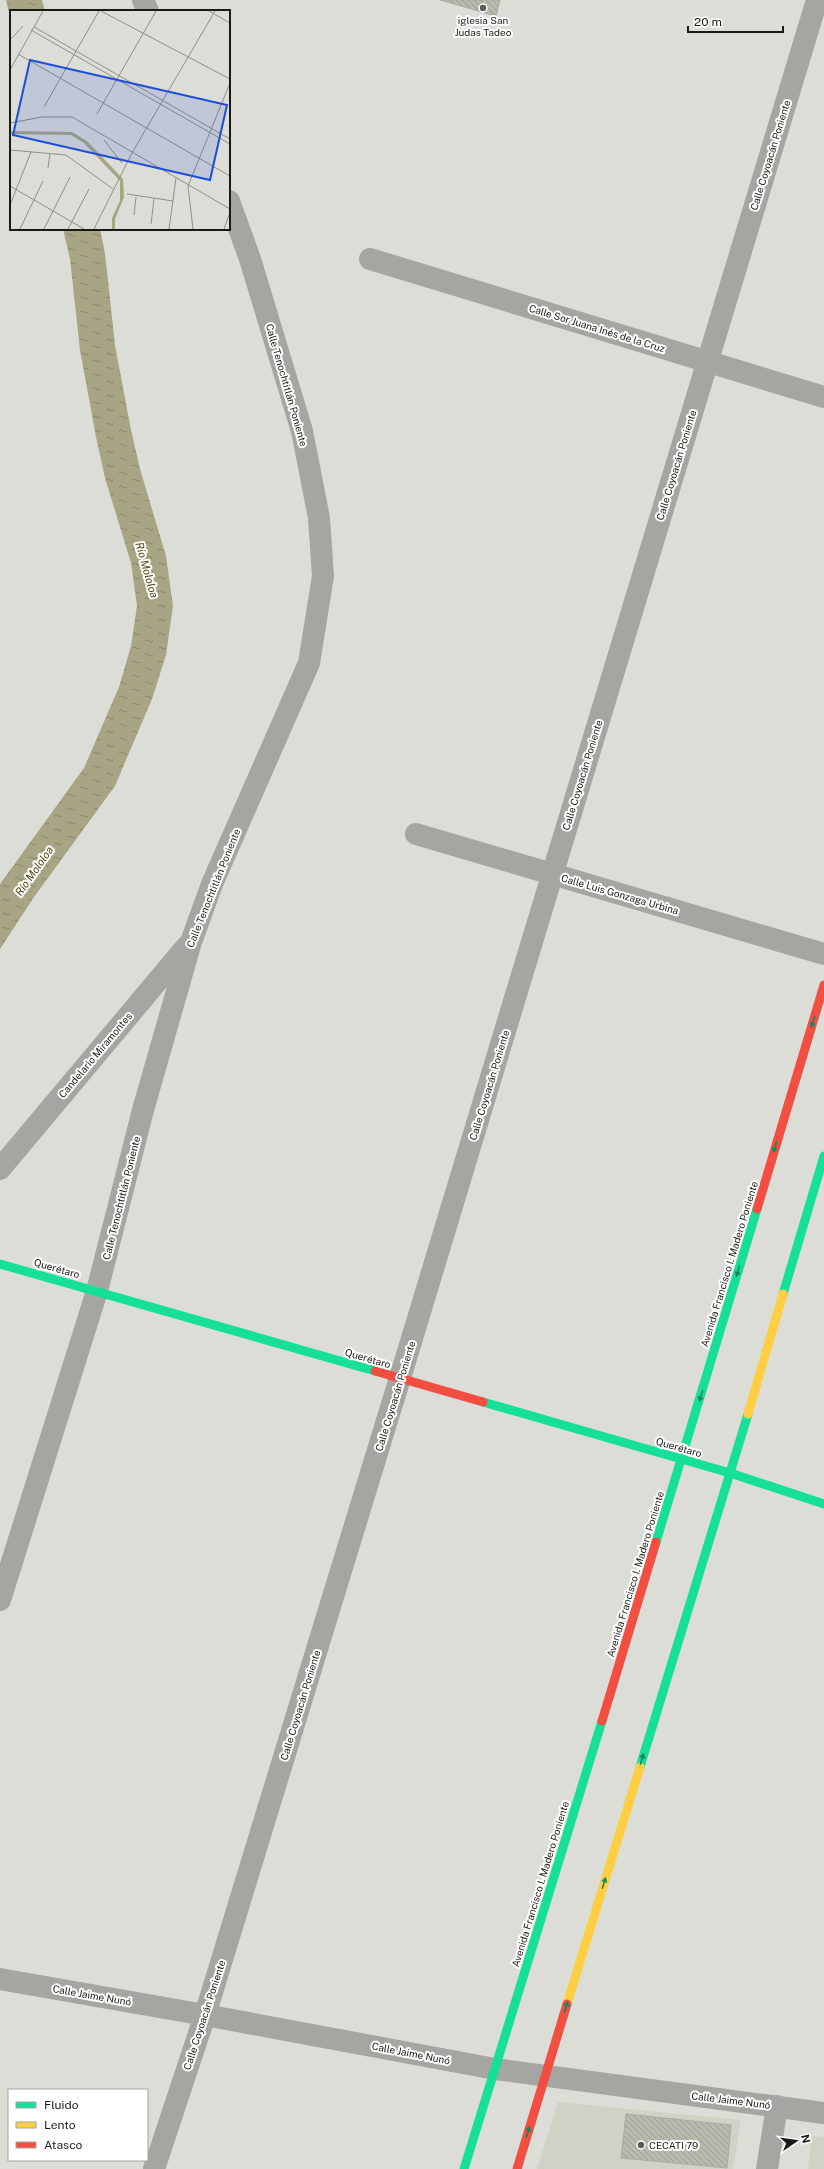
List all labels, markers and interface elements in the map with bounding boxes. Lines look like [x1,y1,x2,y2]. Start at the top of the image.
marker: iglesia San Judas Tadeo [478,3,488,13]
scale bar [688,8,783,34]
inset map [10,10,230,230]
place label: iglesia San Judas Tadeo [455,14,512,38]
text: 20 m [694,15,722,29]
street label: Calle Coyoacán Poniente [747,98,793,212]
street label: Calle Sor Juana Inés de la Cruz [528,302,667,354]
street label: Calle Tenochtitlán Poniente [264,322,310,448]
street label: Calle Coyoacán Poniente [653,408,699,522]
water label: Río Mololoa [133,541,161,599]
street label: Calle Coyoacán Poniente [559,718,605,832]
street label: Calle Tenochtitlán Poniente [184,827,242,949]
water label: Río Mololoa [13,844,55,898]
street label: Calle Luis Gonzaga Urbina [560,871,680,917]
street label: Candelario Miramontes [56,1010,134,1100]
one-way arrow [810,1016,816,1028]
street label: Calle Coyoacán Poniente [466,1028,512,1142]
street label: Calle Tenochtitlán Poniente [100,1135,142,1261]
one-way arrow [772,1141,778,1153]
street label: Avenida Francisco I. Madero Poniente [698,1179,760,1348]
street label: Querétaro [33,1256,82,1280]
one-way arrow [735,1265,741,1277]
street label: Calle Coyoacán Poniente [372,1339,418,1453]
street label: Querétaro [344,1346,393,1370]
one-way arrow [698,1390,704,1402]
street label: Querétaro [655,1435,704,1459]
street label: Avenida Francisco I. Madero Poniente [604,1489,666,1658]
street label: Calle Coyoacán Poniente [277,1648,323,1762]
one-way arrow [639,1753,645,1765]
street label: Avenida Francisco I. Madero Poniente [509,1799,571,1968]
one-way arrow [601,1877,607,1889]
street label: Calle Coyoacán Poniente [181,1958,228,2071]
street label: Calle Jaime Nunó [52,1982,133,2008]
one-way arrow [563,2001,569,2013]
street label: Calle Jaime Nunó [371,2040,452,2067]
legend [8,2089,148,2161]
street label: Calle Jaime Nunó [691,2089,772,2111]
text: Fluido [44,2098,79,2112]
text: Lento [44,2118,76,2132]
north arrow [776,2121,816,2161]
one-way arrow [525,2125,531,2137]
text: N [799,2133,813,2144]
text: Atasco [44,2138,83,2152]
place label: CECATI 79 [649,2139,698,2151]
marker: CECATI 79 [636,2140,646,2150]

